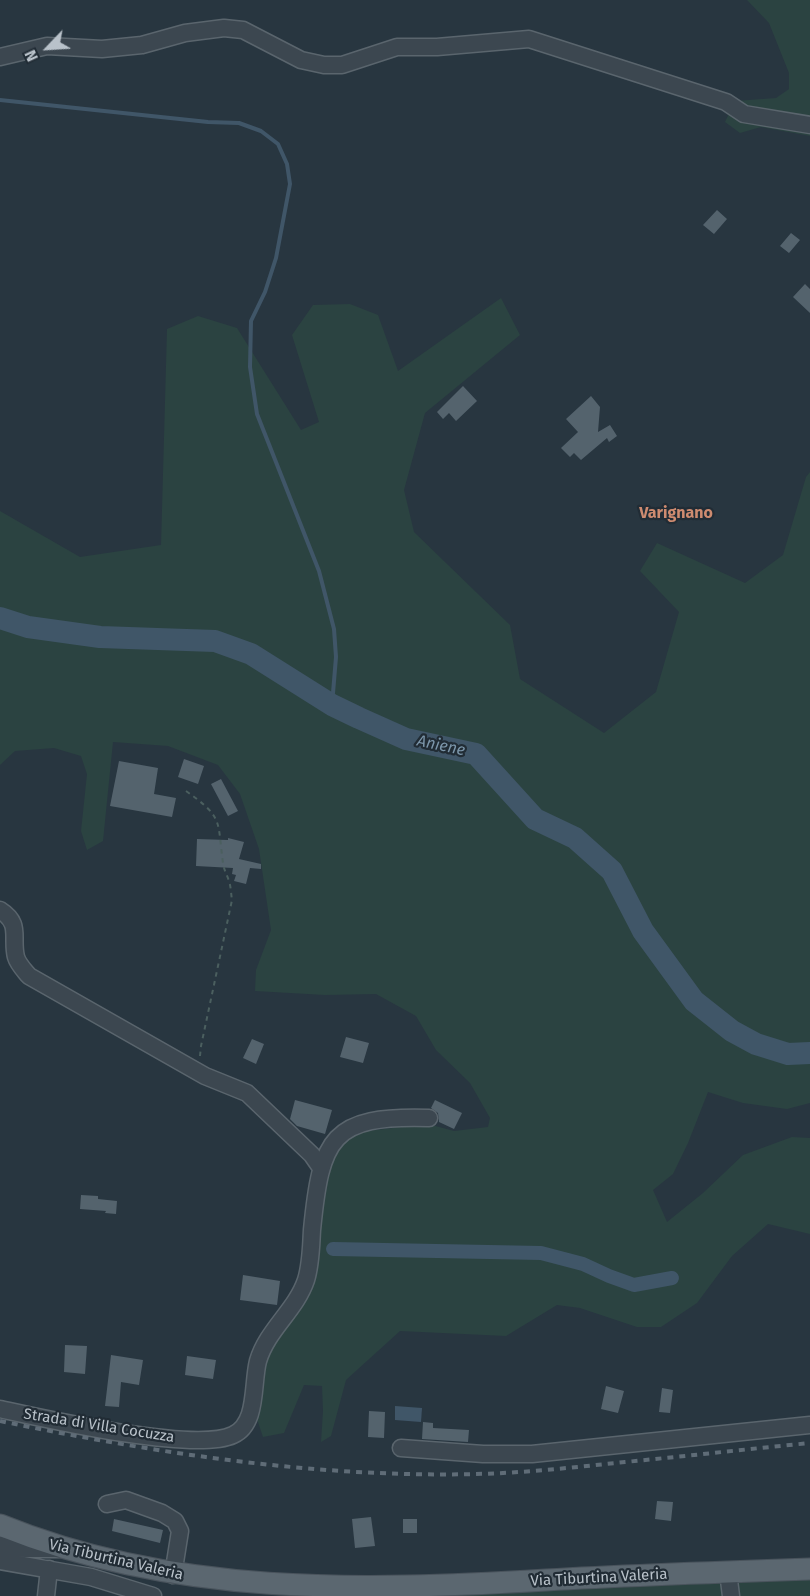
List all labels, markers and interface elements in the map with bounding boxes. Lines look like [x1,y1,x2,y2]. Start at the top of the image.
north arrow [18,18,78,78]
text: N [20,47,42,65]
district label: Varignano [639,504,713,524]
water label: Aniene [415,732,467,760]
street label: Strada di Villa Cocuzza [22,1405,176,1447]
street label: Via Tiburtina Valeria [47,1536,185,1584]
street label: Via Tiburtina Valeria [530,1565,668,1591]

